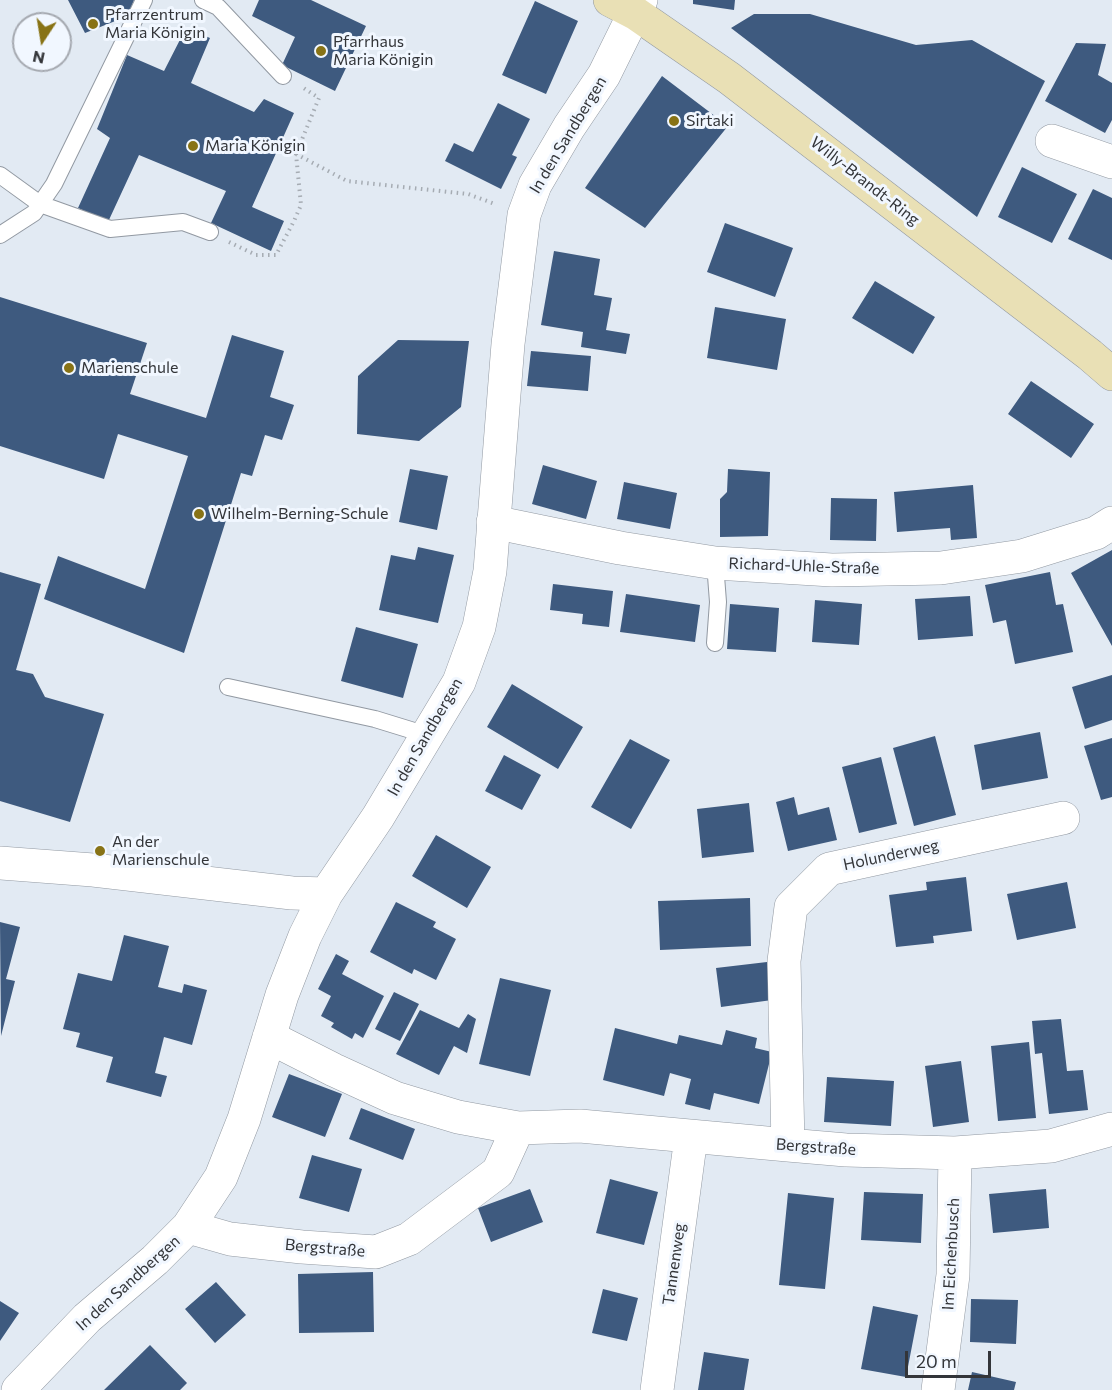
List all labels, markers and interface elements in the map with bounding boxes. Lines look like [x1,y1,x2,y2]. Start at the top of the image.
place label: Pfarrzentrum Maria Königin [105,5,205,43]
north arrow [12,12,72,72]
marker: Pfarrzentrum Maria Königin [86,17,100,31]
place label: Pfarrhaus Maria Königin [333,32,433,70]
marker: Pfarrhaus Maria Königin [314,44,328,58]
text: N [31,48,46,69]
street label: In den Sandbergen [525,73,611,197]
place label: Sirtaki [686,111,734,131]
marker: Sirtaki [667,114,681,128]
street label: Willy-Brandt-Ring [807,133,923,229]
place label: Maria Königin [205,136,305,156]
marker: Maria Königin [186,139,200,153]
place label: Marienschule [81,358,178,378]
marker: Marienschule [62,361,76,375]
place label: Wilhelm-Berning-Schule [211,504,388,524]
marker: Wilhelm-Berning-Schule [192,507,206,521]
street label: Richard-Uhle-Straße [728,554,880,578]
street label: In den Sandbergen [383,675,467,799]
place label: An der Marienschule [112,832,209,870]
street label: Holunderweg [841,835,941,875]
marker: An der Marienschule [93,844,107,858]
street label: Bergstraße [775,1135,857,1159]
street label: Im Eichenbusch [938,1197,964,1311]
street label: Tannenweg [659,1222,689,1306]
street label: In den Sandbergen [72,1231,184,1335]
street label: Bergstraße [284,1235,366,1261]
scale bar [908,1339,994,1377]
text: 20 m [916,1350,957,1372]

